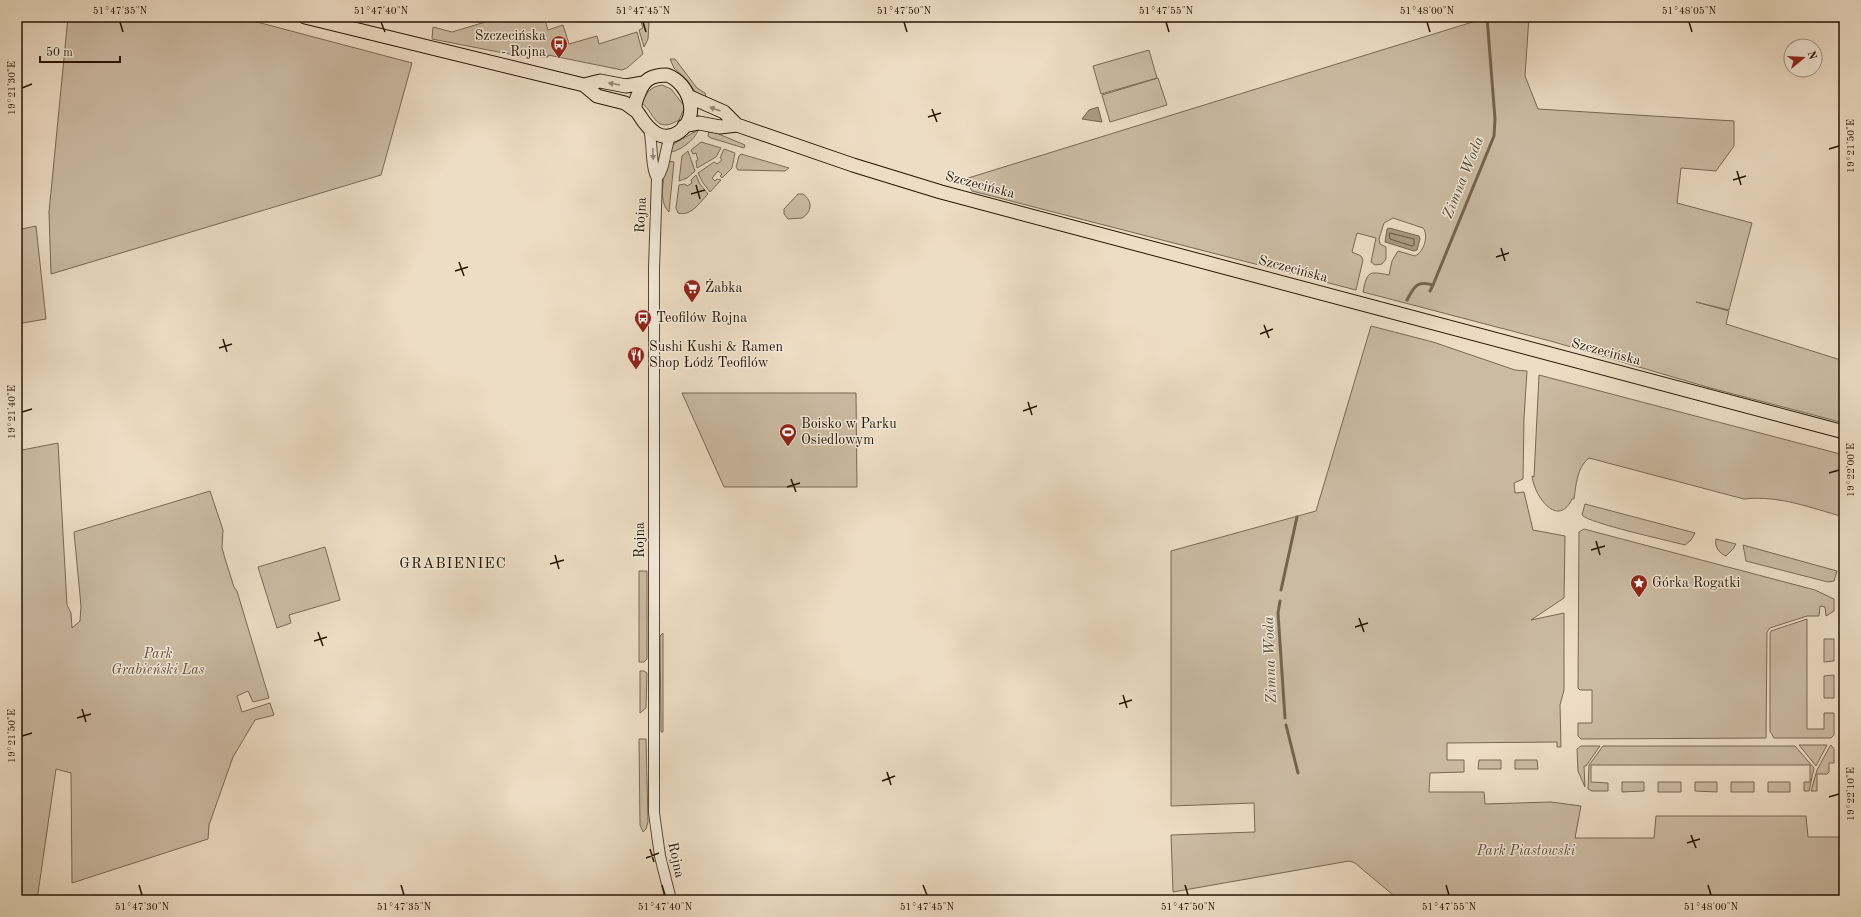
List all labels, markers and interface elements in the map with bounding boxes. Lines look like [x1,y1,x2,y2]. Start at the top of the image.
text: 51°47'35"N [93,6,148,16]
text: 51°47'40"N [354,6,409,16]
text: 51°47'45"N [616,6,671,16]
text: 51°47'50"N [877,6,932,16]
text: 51°47'55"N [1139,6,1194,16]
text: 51°48'00"N [1400,6,1455,16]
text: 51°48'05"N [1662,6,1717,16]
place label: Szczecińska - Rojna [475,29,546,59]
bus stop icon: Szczecińska - Rojna [549,34,569,59]
scale bar [40,38,120,64]
north arrow [1783,38,1823,78]
text: 50 m [46,46,73,59]
text: N [1805,50,1818,62]
text: 19°21'30"E [7,61,17,115]
one-way arrow [608,81,620,87]
one-way arrow [708,106,720,112]
text: 19°21'50"E [1846,119,1856,173]
water label: Zimna Woda [1441,135,1487,221]
one-way arrow [650,148,656,161]
street label: Szczecińska [944,169,1016,201]
street label: Rojna [633,197,649,233]
street label: Szczecińska [1257,253,1329,285]
supermarket icon: Żabka [682,278,702,303]
place label: Żabka [705,278,742,295]
bus stop icon: Teofilów Rojna [633,308,653,333]
place label: Teofilów Rojna [656,311,747,325]
street label: Szczecińska [1570,336,1642,368]
place label: Sushi Kushi & Ramen Shop Łódź Teofilów [649,340,783,370]
restaurant icon: Sushi Kushi & Ramen Shop Łódź Teofilów [626,345,646,370]
text: 19°21'40"E [7,385,17,439]
place label: Boisko w Parku Osiedlowym [801,417,897,447]
sports icon: Boisko w Parku Osiedlowym [778,422,798,447]
text: 19°22'00"E [1846,443,1856,497]
street label: Rojna [633,522,647,558]
district label: GRABIENIEC [399,557,507,572]
place icon: Górka Rogatki [1629,573,1649,598]
place label: Górka Rogatki [1652,576,1741,590]
water label: Zimna Woda [1262,616,1280,704]
park label: Park Grabieński Las [111,647,205,677]
text: 19°21'50"E [7,709,17,763]
text: 19°22'10"E [1846,767,1856,821]
street label: Rojna [665,841,687,879]
park label: Park Piastowski [1476,844,1576,858]
text: 51°47'30"N [115,902,170,912]
text: 51°47'35"N [377,902,432,912]
text: 51°47'40"N [638,902,693,912]
text: 51°47'45"N [900,902,955,912]
text: 51°47'50"N [1161,902,1216,912]
text: 51°47'55"N [1422,902,1477,912]
text: 51°48'00"N [1684,902,1739,912]

